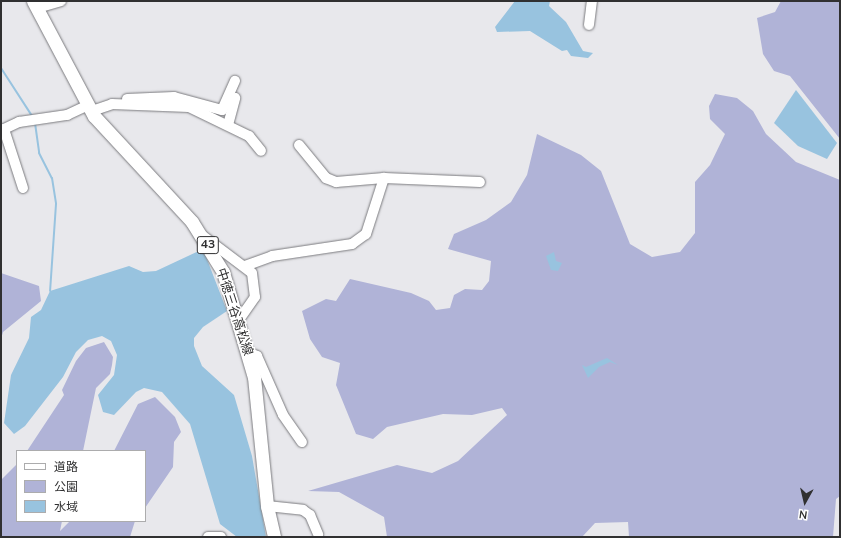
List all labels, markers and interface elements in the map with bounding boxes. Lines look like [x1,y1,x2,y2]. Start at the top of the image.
road number: 43 [196,235,220,255]
street label: 中徳三谷高松線 [213,266,255,358]
legend [16,450,146,522]
text: 道路 [54,459,78,475]
text: 公園 [54,479,78,495]
north arrow [785,482,825,522]
text: 水域 [54,499,78,515]
text: N [798,506,808,522]

